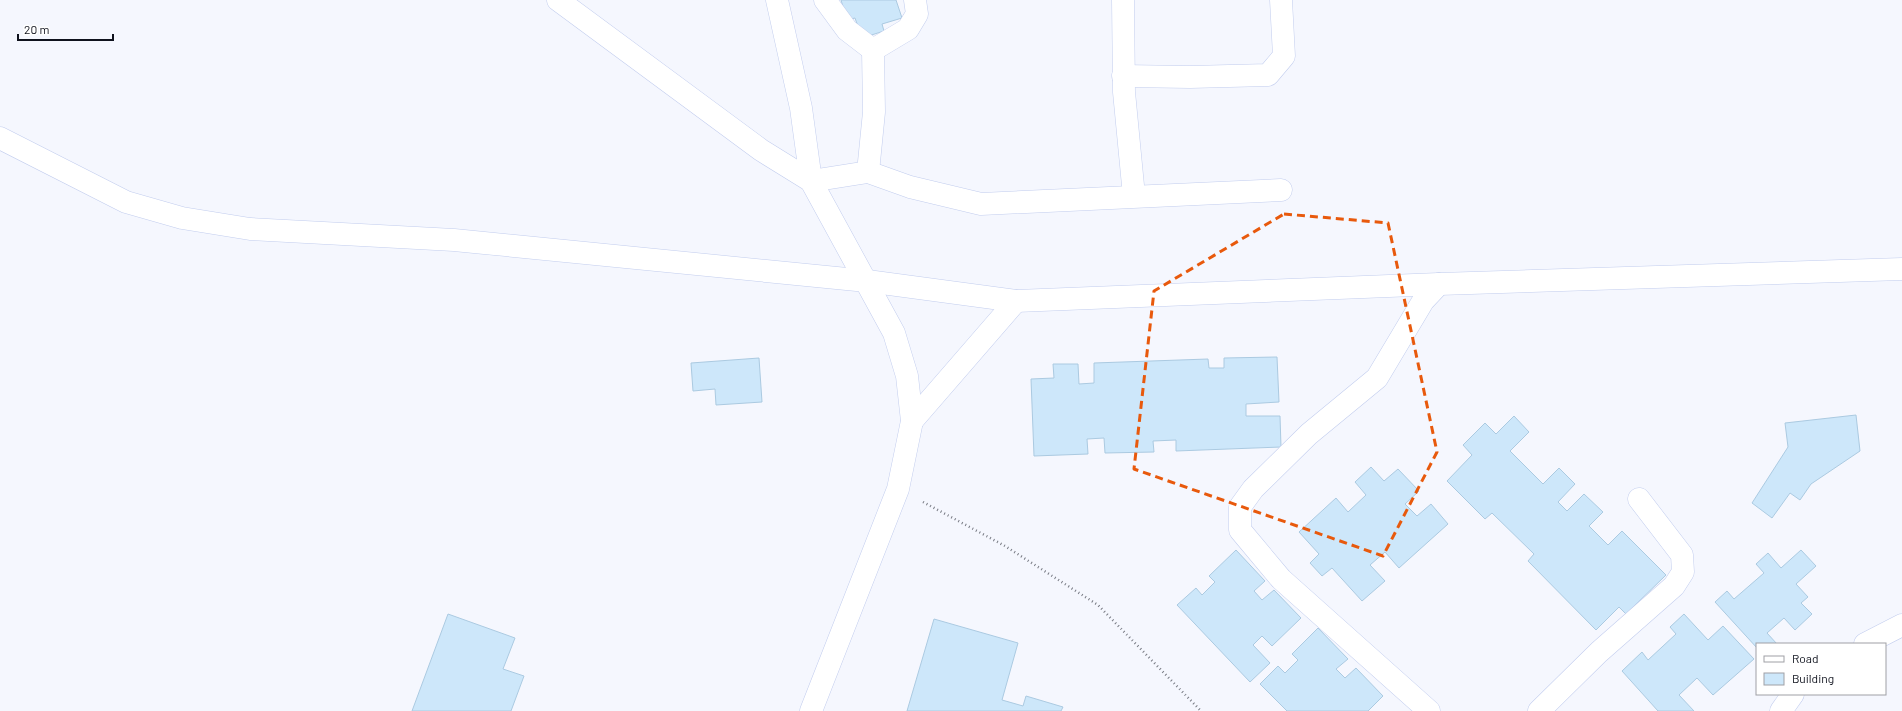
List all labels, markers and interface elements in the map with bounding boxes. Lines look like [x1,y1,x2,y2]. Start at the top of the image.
scale bar [18,16,113,42]
text: 20 m [24,22,50,36]
legend [1756,643,1886,695]
text: Road [1792,651,1819,665]
text: Building [1792,671,1834,685]

